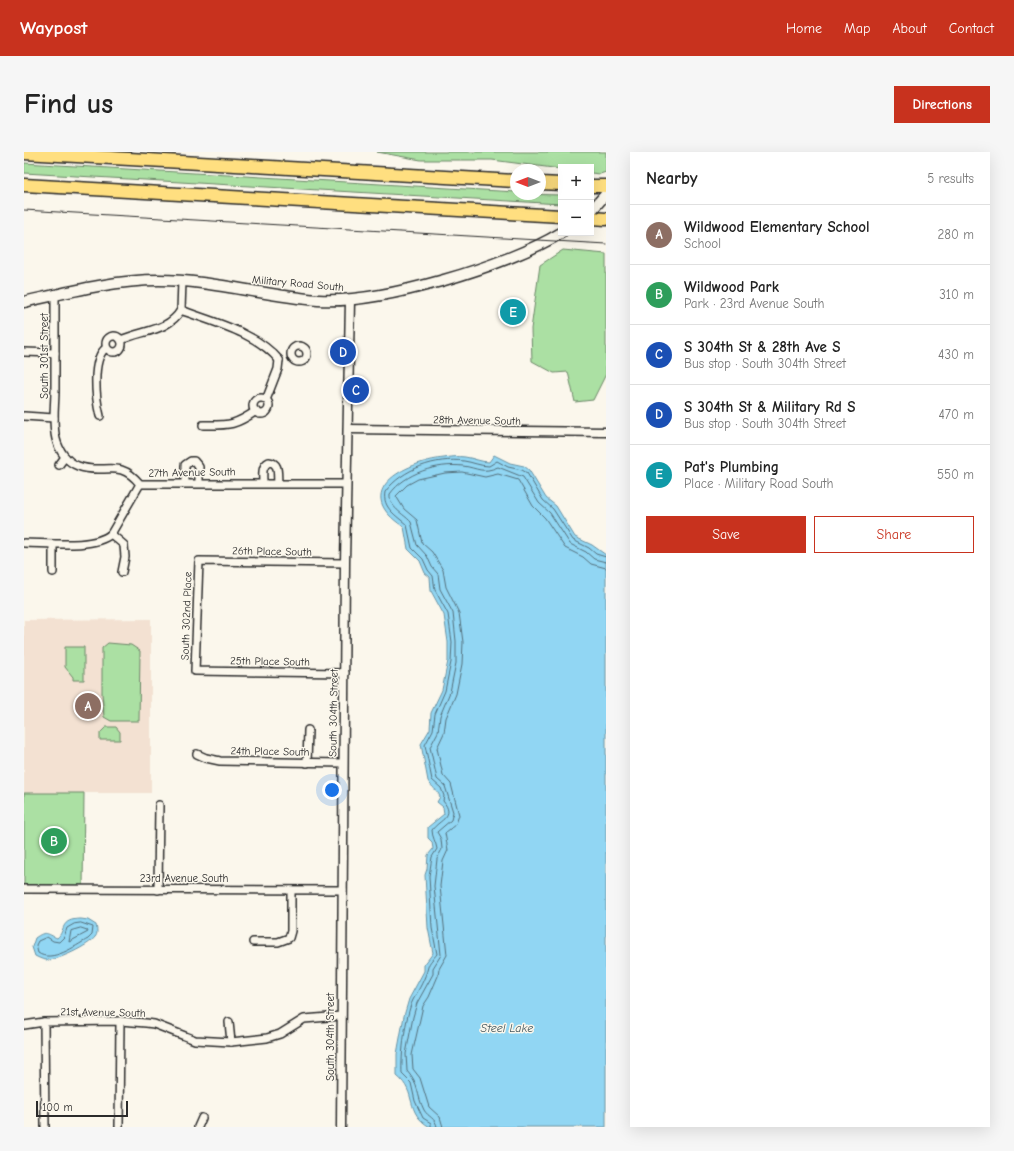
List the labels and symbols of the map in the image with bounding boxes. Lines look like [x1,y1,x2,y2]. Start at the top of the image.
north arrow [510,164,546,200]
street label: Military Road South [252,273,344,294]
pin: E [500,297,526,327]
street label: South 301st Street [38,312,51,399]
pin: D [330,337,356,367]
pin: C [343,375,369,405]
street label: 28th Avenue South [433,413,521,428]
street label: 27th Avenue South [148,465,236,480]
street label: 26th Place South [232,544,312,559]
street label: South 302nd Place [178,571,195,661]
street label: 25th Place South [230,654,310,669]
street label: South 304th Street [326,668,341,757]
pin: A [75,691,101,721]
street label: 24th Place South [230,744,310,759]
your location [322,780,342,800]
pin: B [41,826,67,856]
street label: 23rd Avenue South [140,872,228,885]
street label: South 304th Street [324,992,337,1081]
street label: 21st Avenue South [60,1005,146,1020]
water label: Steel Lake [481,1021,533,1035]
scale bar [36,1099,128,1118]

